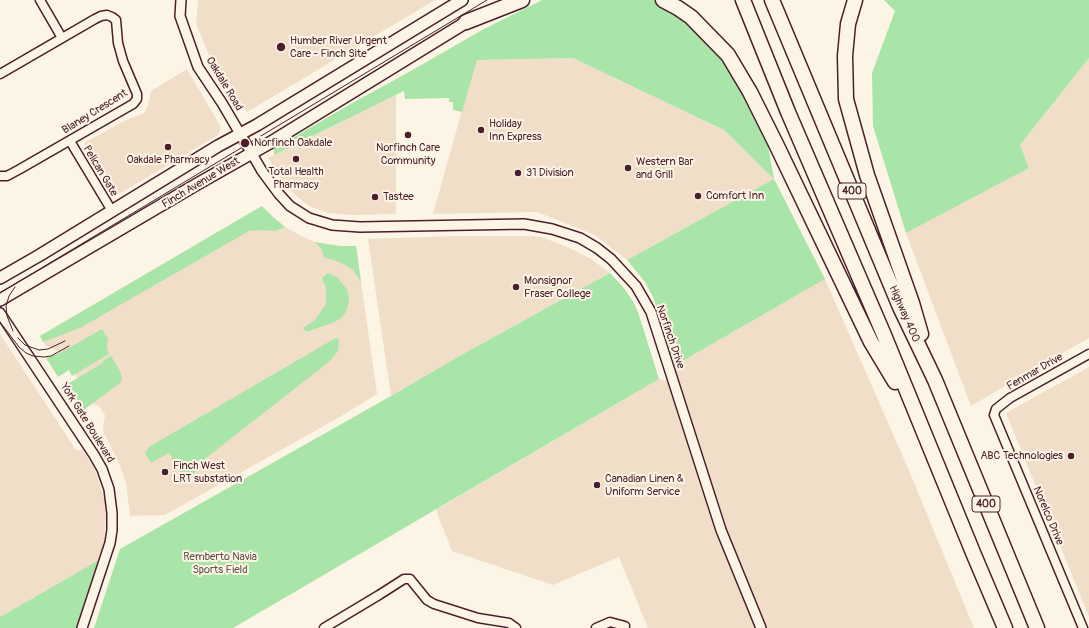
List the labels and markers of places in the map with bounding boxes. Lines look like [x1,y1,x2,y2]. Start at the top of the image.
place label: Humber River Urgent Care - Finch Site [290,34,387,60]
marker: Humber River Urgent Care - Finch Site [275,41,287,53]
place label: Holiday Inn Express [489,117,542,143]
marker: Holiday Inn Express [476,125,486,135]
marker: Norfinch Care Community [403,130,413,140]
place label: Norfinch Oakdale [254,136,332,150]
marker: Norfinch Oakdale [239,137,251,149]
place label: Norfinch Care Community [376,141,440,167]
marker: Oakdale Pharmacy [163,142,173,152]
place label: Oakdale Pharmacy [126,153,210,167]
marker: Total Health Pharmacy [291,154,301,164]
place label: Western Bar and Grill [636,155,693,181]
marker: Western Bar and Grill [623,163,633,173]
place label: Total Health Pharmacy [268,165,324,191]
place label: 31 Division [526,166,574,180]
marker: 31 Division [513,168,523,178]
place label: Comfort Inn [706,189,764,203]
place label: Tastee [383,190,414,204]
marker: Comfort Inn [693,191,703,201]
marker: Tastee [370,192,380,202]
place label: Monsignor Fraser College [524,274,591,300]
marker: Monsignor Fraser College [511,282,521,292]
place label: ABC Technologies [980,449,1063,463]
marker: ABC Technologies [1066,451,1076,461]
place label: Finch West LRT substation [173,459,242,485]
marker: Finch West LRT substation [160,467,170,477]
place label: Canadian Linen & Uniform Service [605,472,684,498]
marker: Canadian Linen & Uniform Service [592,480,602,490]

